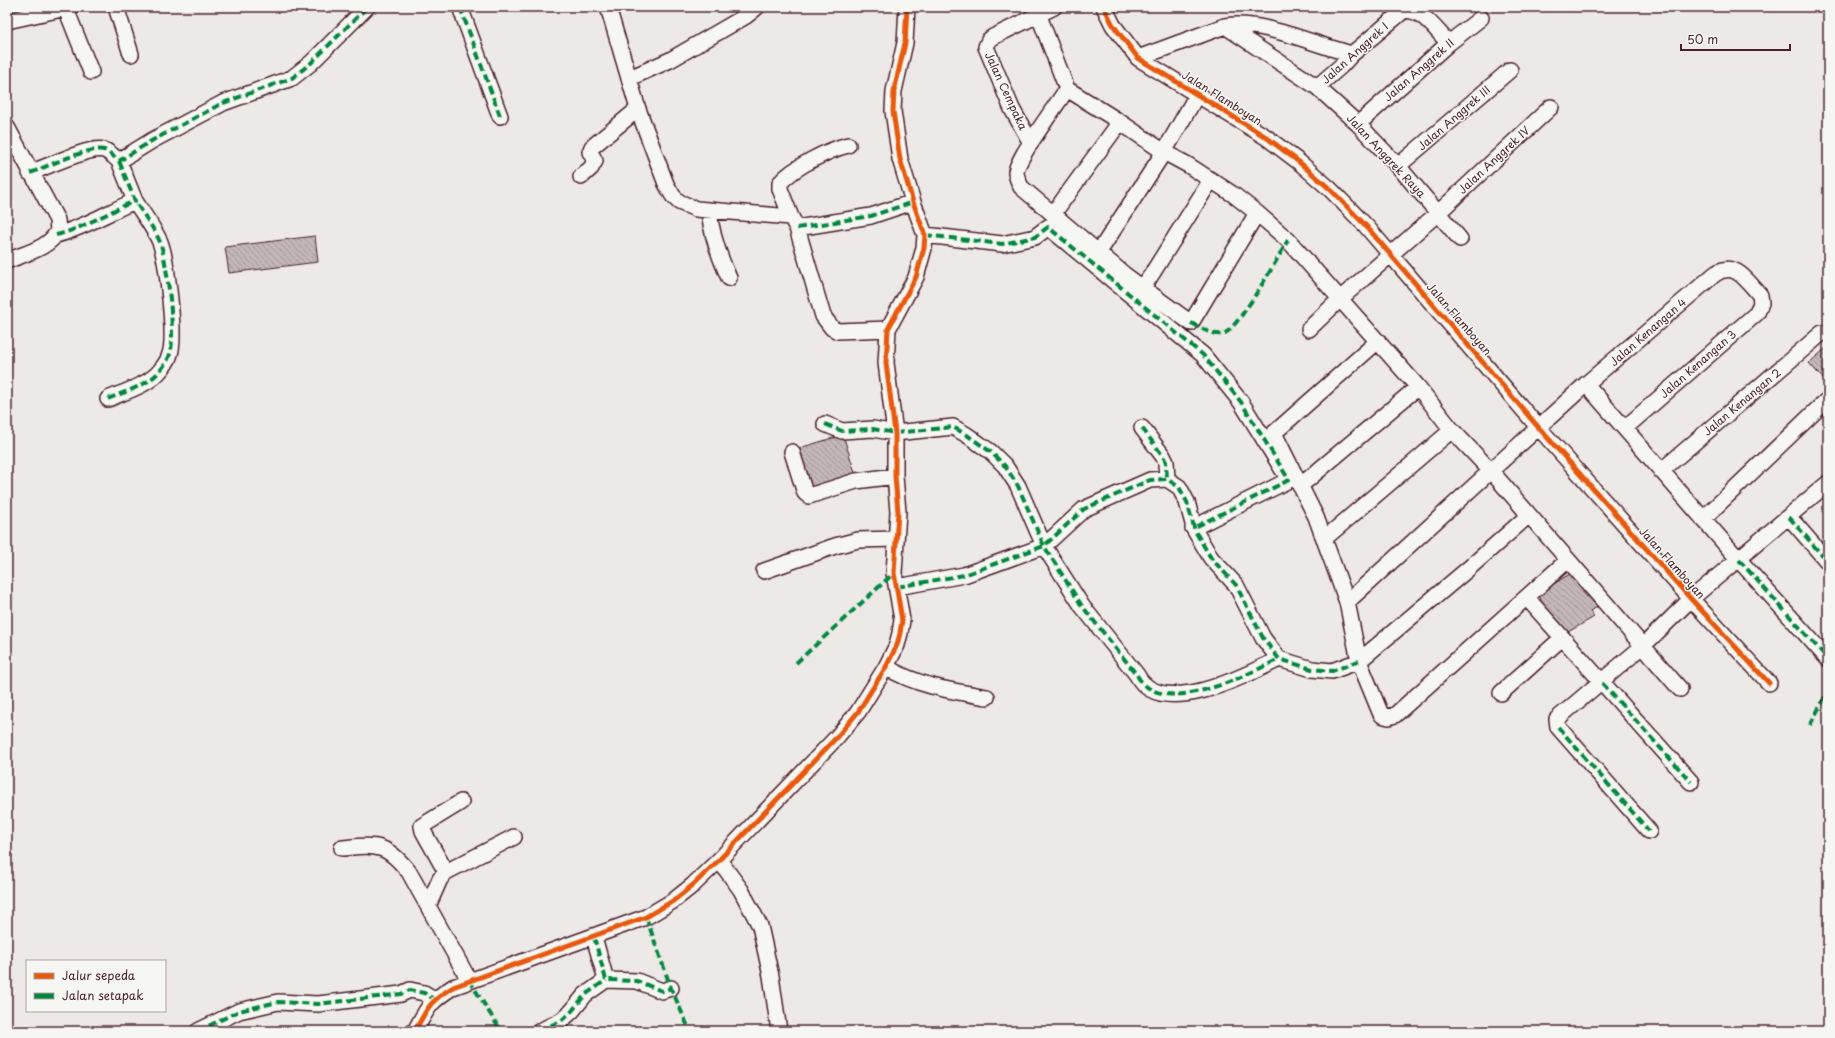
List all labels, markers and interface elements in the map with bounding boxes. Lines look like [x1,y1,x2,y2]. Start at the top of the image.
street label: Jalan Anggrek I [1317,18,1392,87]
scale bar [1681,26,1790,52]
text: 50 m [1687,30,1718,48]
street label: Jalan Anggrek II [1380,34,1458,105]
street label: Jalan Cempaka [981,49,1032,133]
street label: Jalan Flamboyan [1179,66,1266,129]
street label: Jalan Anggrek III [1414,81,1494,154]
street label: Jalan Anggrek Raya [1343,110,1430,201]
street label: Jalan Anggrek IV [1454,121,1534,197]
street label: Jalan Flamboyan [1423,279,1496,359]
street label: Jalan Kenangan 4 [1606,294,1690,370]
street label: Jalan Kenangan 3 [1656,326,1740,402]
street label: Jalan Kenangan 2 [1699,364,1784,439]
street label: Jalan Flamboyan [1635,523,1709,602]
legend [26,960,166,1012]
text: Jalur sepeda [62,966,136,984]
text: Jalan setapak [62,986,144,1004]

